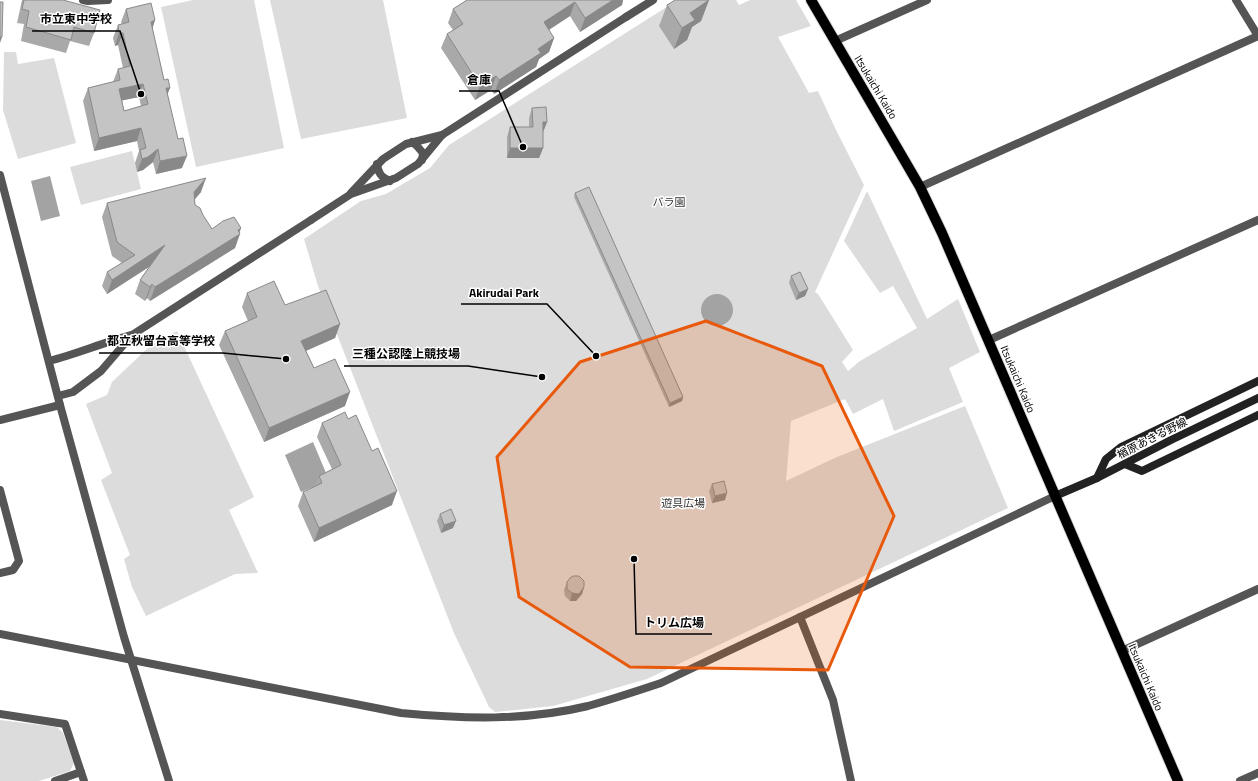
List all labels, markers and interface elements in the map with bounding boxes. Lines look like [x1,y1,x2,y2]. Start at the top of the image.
callout: 市立東中学校 [32,7,120,31]
text: 市立東中学校 [40,9,112,28]
street label: Itsukaichi Kaido [851,52,901,122]
callout: 倉庫 [459,67,499,91]
text: 倉庫 [467,70,491,89]
park label: バラ園 [653,194,686,210]
callout: Akirudai Park [461,280,547,304]
text: Akirudai Park [469,283,540,302]
callout: 都立秋留台高等学校 [99,329,223,353]
text: 都立秋留台高等学校 [107,331,215,350]
callout: 三種公認陸上競技場 [344,342,468,366]
street label: Itsukaichi Kaido [997,343,1040,415]
text: 三種公認陸上競技場 [352,344,460,363]
street label: 楢原あきる野線 [1114,413,1190,463]
park label: 遊具広場 [661,495,705,511]
callout: トリム広場 [636,610,712,634]
text: トリム広場 [644,613,704,632]
street label: Itsukaichi Kaido [1125,641,1168,713]

